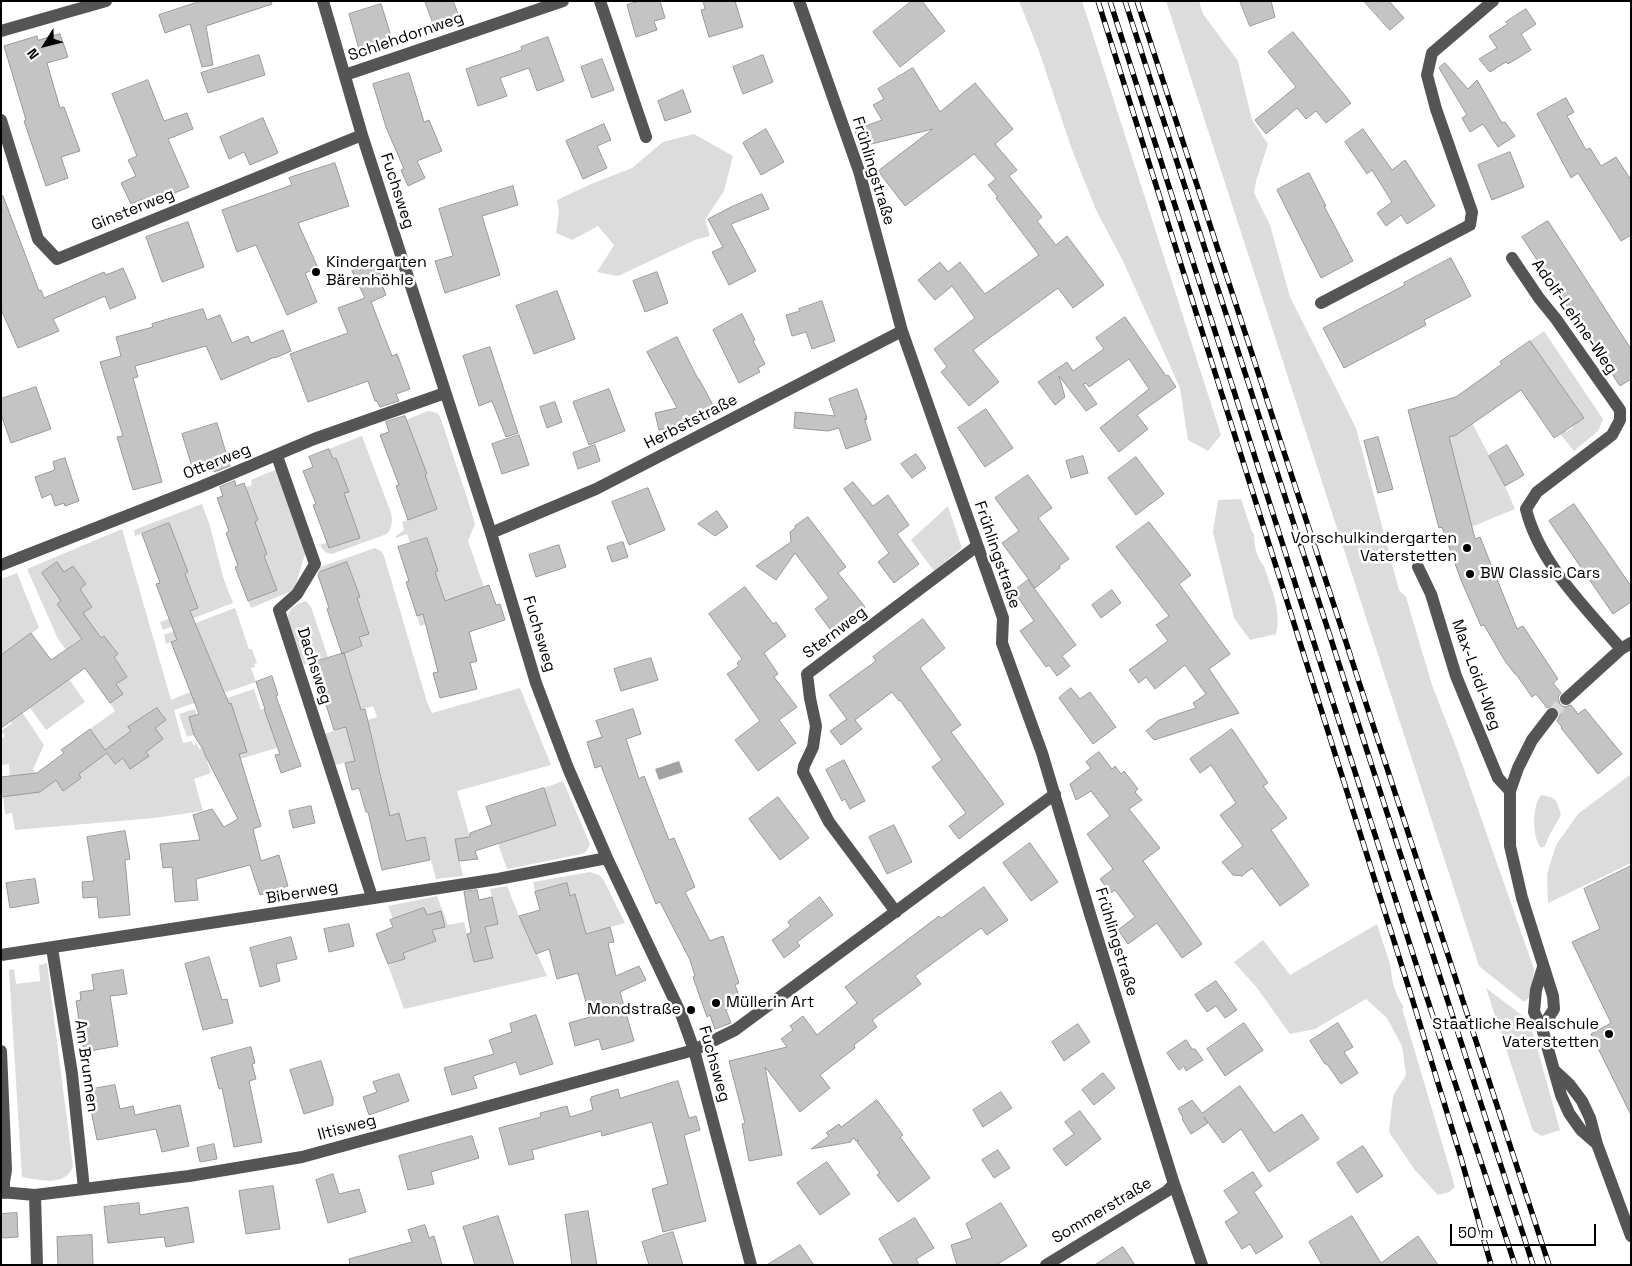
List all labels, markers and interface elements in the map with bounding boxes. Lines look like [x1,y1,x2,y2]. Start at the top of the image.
street label: Schlehdornweg [346,8,466,66]
north arrow [20,20,70,70]
text: N [23,45,43,63]
street label: Frühlingstraße [847,115,899,227]
street label: Fuchsweg [376,151,418,231]
street label: Ginsterweg [89,185,177,235]
place label: Kindergarten Bärenhöhle [326,253,427,291]
street label: Adolf-Lehne-Weg [1527,256,1621,378]
marker: Kindergarten Bärenhöhle [310,266,322,278]
street label: Herbststraße [641,390,741,454]
street label: Otterweg [180,440,254,484]
street label: Frühlingstraße [970,499,1024,611]
place label: Vorschulkindergarten Vaterstetten [1291,529,1457,567]
marker: Vorschulkindergarten Vaterstetten [1461,542,1473,554]
place label: BW Classic Cars [1480,564,1600,584]
marker: BW Classic Cars [1464,568,1476,580]
street label: Fuchsweg [518,594,560,674]
street label: Sternweg [799,603,871,663]
street label: Max-Loidl-Weg [1447,617,1505,733]
street label: Dachsweg [293,625,335,707]
street label: Biberweg [265,877,339,909]
street label: Frühlingstraße [1090,886,1142,998]
place label: Müllerin Art [726,993,814,1013]
marker: Müllerin Art [710,997,722,1009]
place label: Mondstraße [587,1000,681,1020]
marker: Mondstraße [685,1004,697,1016]
place label: Staatliche Realschule Vaterstetten [1432,1015,1599,1053]
street label: Am Brunnen [70,1018,102,1114]
street label: Fuchsweg [694,1024,734,1104]
marker: Staatliche Realschule Vaterstetten [1603,1028,1615,1040]
street label: Iltisweg [316,1111,378,1145]
street label: Sommerstraße [1049,1174,1155,1248]
scale bar [1452,1214,1598,1246]
text: 50 m [1458,1223,1493,1242]

